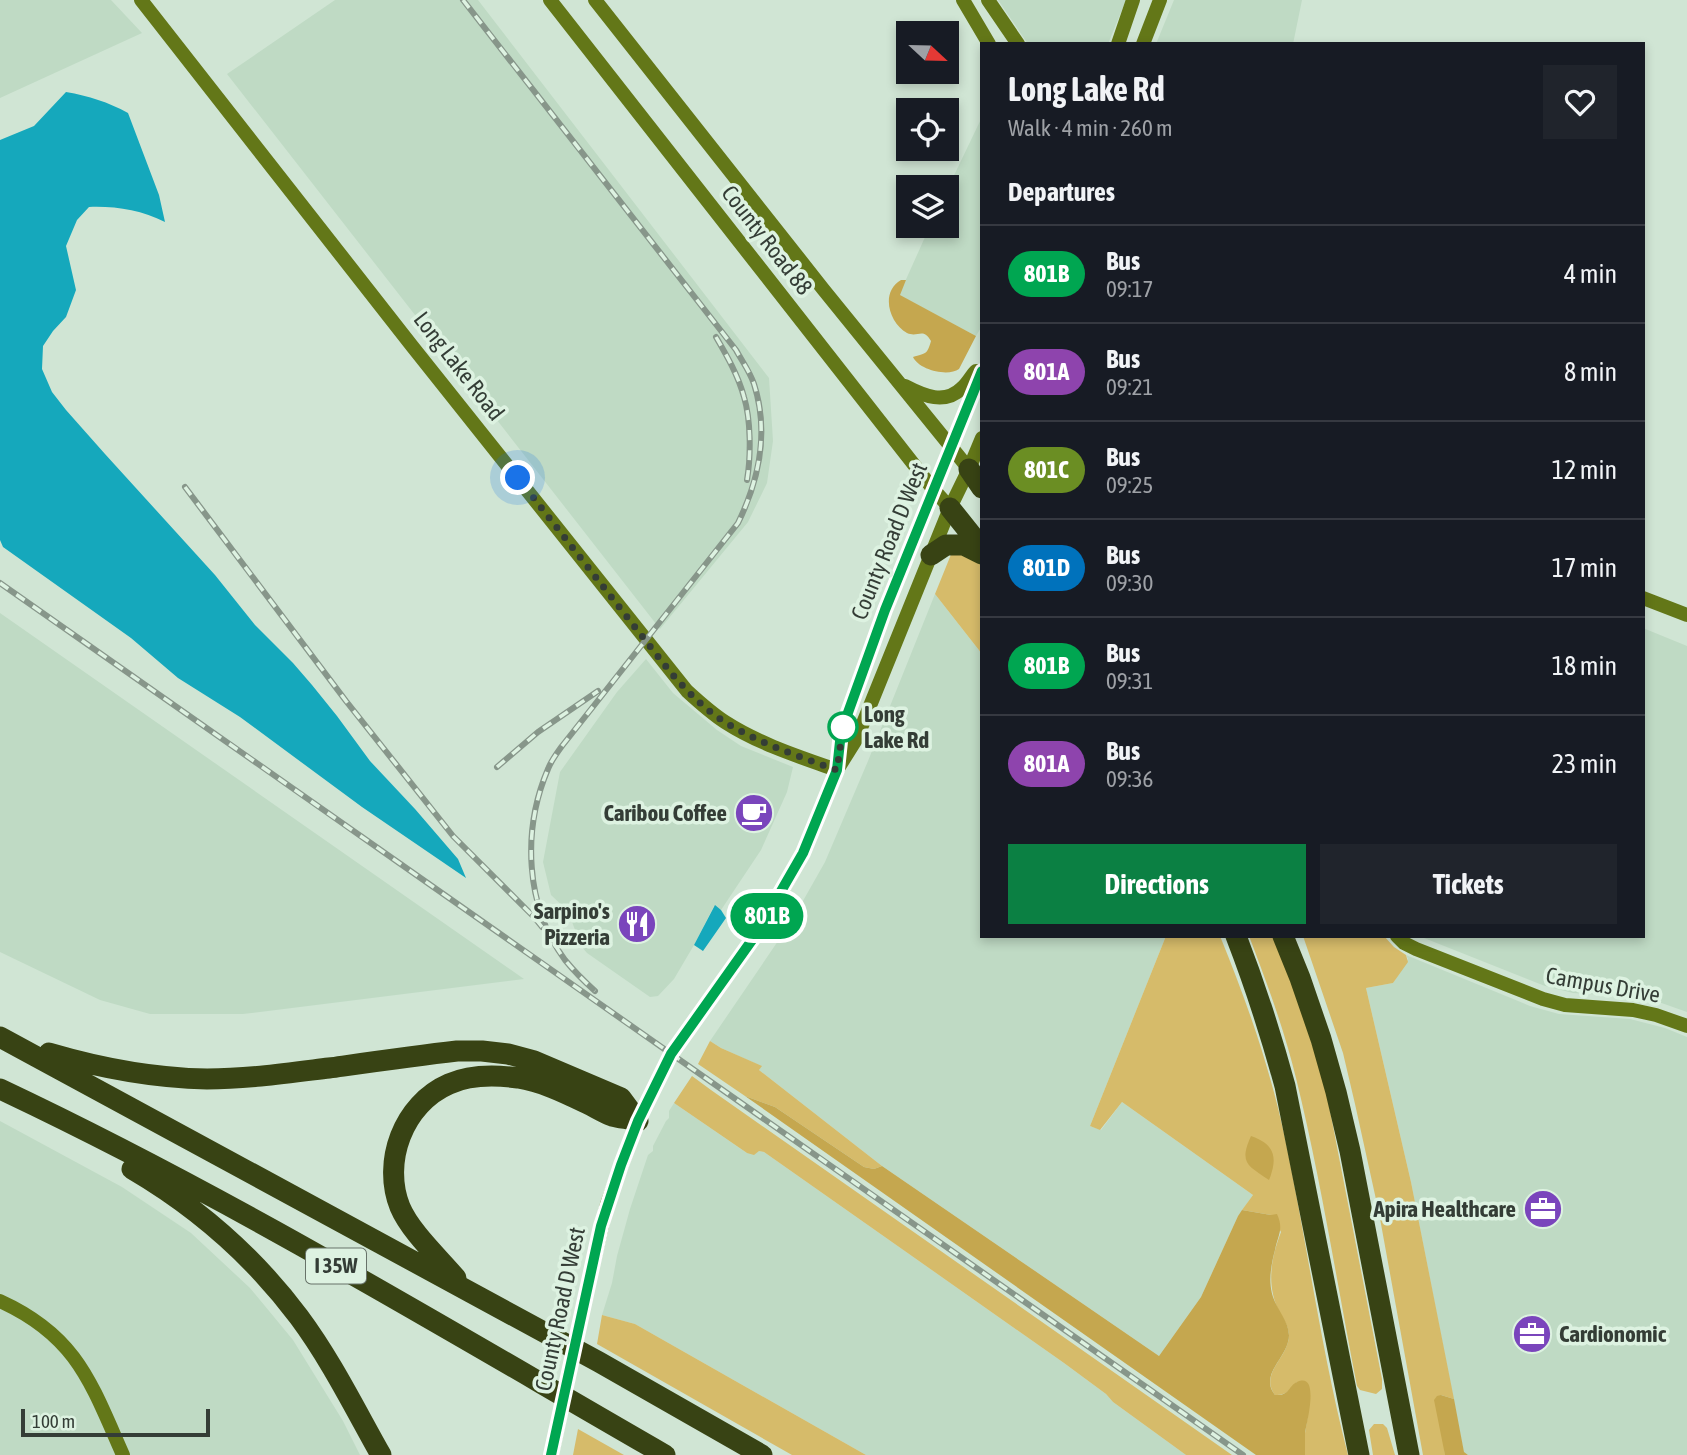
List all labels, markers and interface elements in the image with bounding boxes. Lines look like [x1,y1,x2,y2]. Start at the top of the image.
north arrow [896,21,959,84]
map controls [896,21,959,238]
button: heart [1543,65,1617,139]
text: Long Lake Rd [1008,70,1165,108]
button: locate [896,98,959,161]
text: Walk · 4 min · 260 m [1008,115,1172,141]
button: layers [896,175,959,238]
text: Departures [1008,177,1115,207]
street label: County Road 88 [716,180,818,300]
text: Bus [1106,246,1140,276]
text: 4 min [1564,259,1617,289]
text: 801B [1024,260,1069,287]
text: 09:17 [1106,276,1153,302]
street label: Long Lake Road [409,307,509,425]
text: Bus [1106,344,1140,374]
text: 8 min [1564,357,1617,387]
text: 801A [1024,358,1069,385]
text: 09:21 [1106,374,1153,400]
text: Bus [1106,442,1140,472]
text: 12 min [1552,455,1617,485]
text: 801C [1024,456,1069,483]
street label: County Road D West [846,459,932,623]
your location [500,460,535,495]
text: 09:25 [1106,472,1153,498]
text: Bus [1106,540,1140,570]
text: 17 min [1552,553,1617,583]
text: 801D [1023,554,1070,581]
text: 09:30 [1106,570,1153,596]
text: Bus [1106,638,1140,668]
text: 18 min [1552,651,1617,681]
text: 801B [1024,652,1069,679]
text: 09:31 [1106,668,1153,694]
place label: Long Lake Rd [864,701,929,753]
marker: Long Lake Rd [828,712,858,742]
text: Bus [1106,736,1140,766]
text: 23 min [1552,749,1617,779]
text: 801A [1024,750,1069,777]
text: 09:36 [1106,766,1153,792]
cafe icon: Caribou Coffee [733,792,775,834]
place label: Caribou Coffee [604,800,727,826]
button: Directions [1008,844,1306,924]
button: Tickets [1320,844,1617,924]
line badge: 801B [718,893,816,939]
place label: Sarpino's Pizzeria [534,898,610,950]
text: 801B [744,902,790,929]
restaurant icon: Sarpino's Pizzeria [616,903,658,945]
street label: Campus Drive [1544,962,1662,1008]
office icon: Apira Healthcare [1522,1188,1564,1230]
place label: Apira Healthcare [1373,1196,1516,1222]
street label: County Road D West [530,1225,590,1393]
road number: I 35W [306,1248,366,1284]
office icon: Cardionomic [1511,1313,1553,1355]
place label: Cardionomic [1559,1321,1667,1347]
scale bar [21,1406,210,1438]
text: 100 m [32,1410,75,1432]

